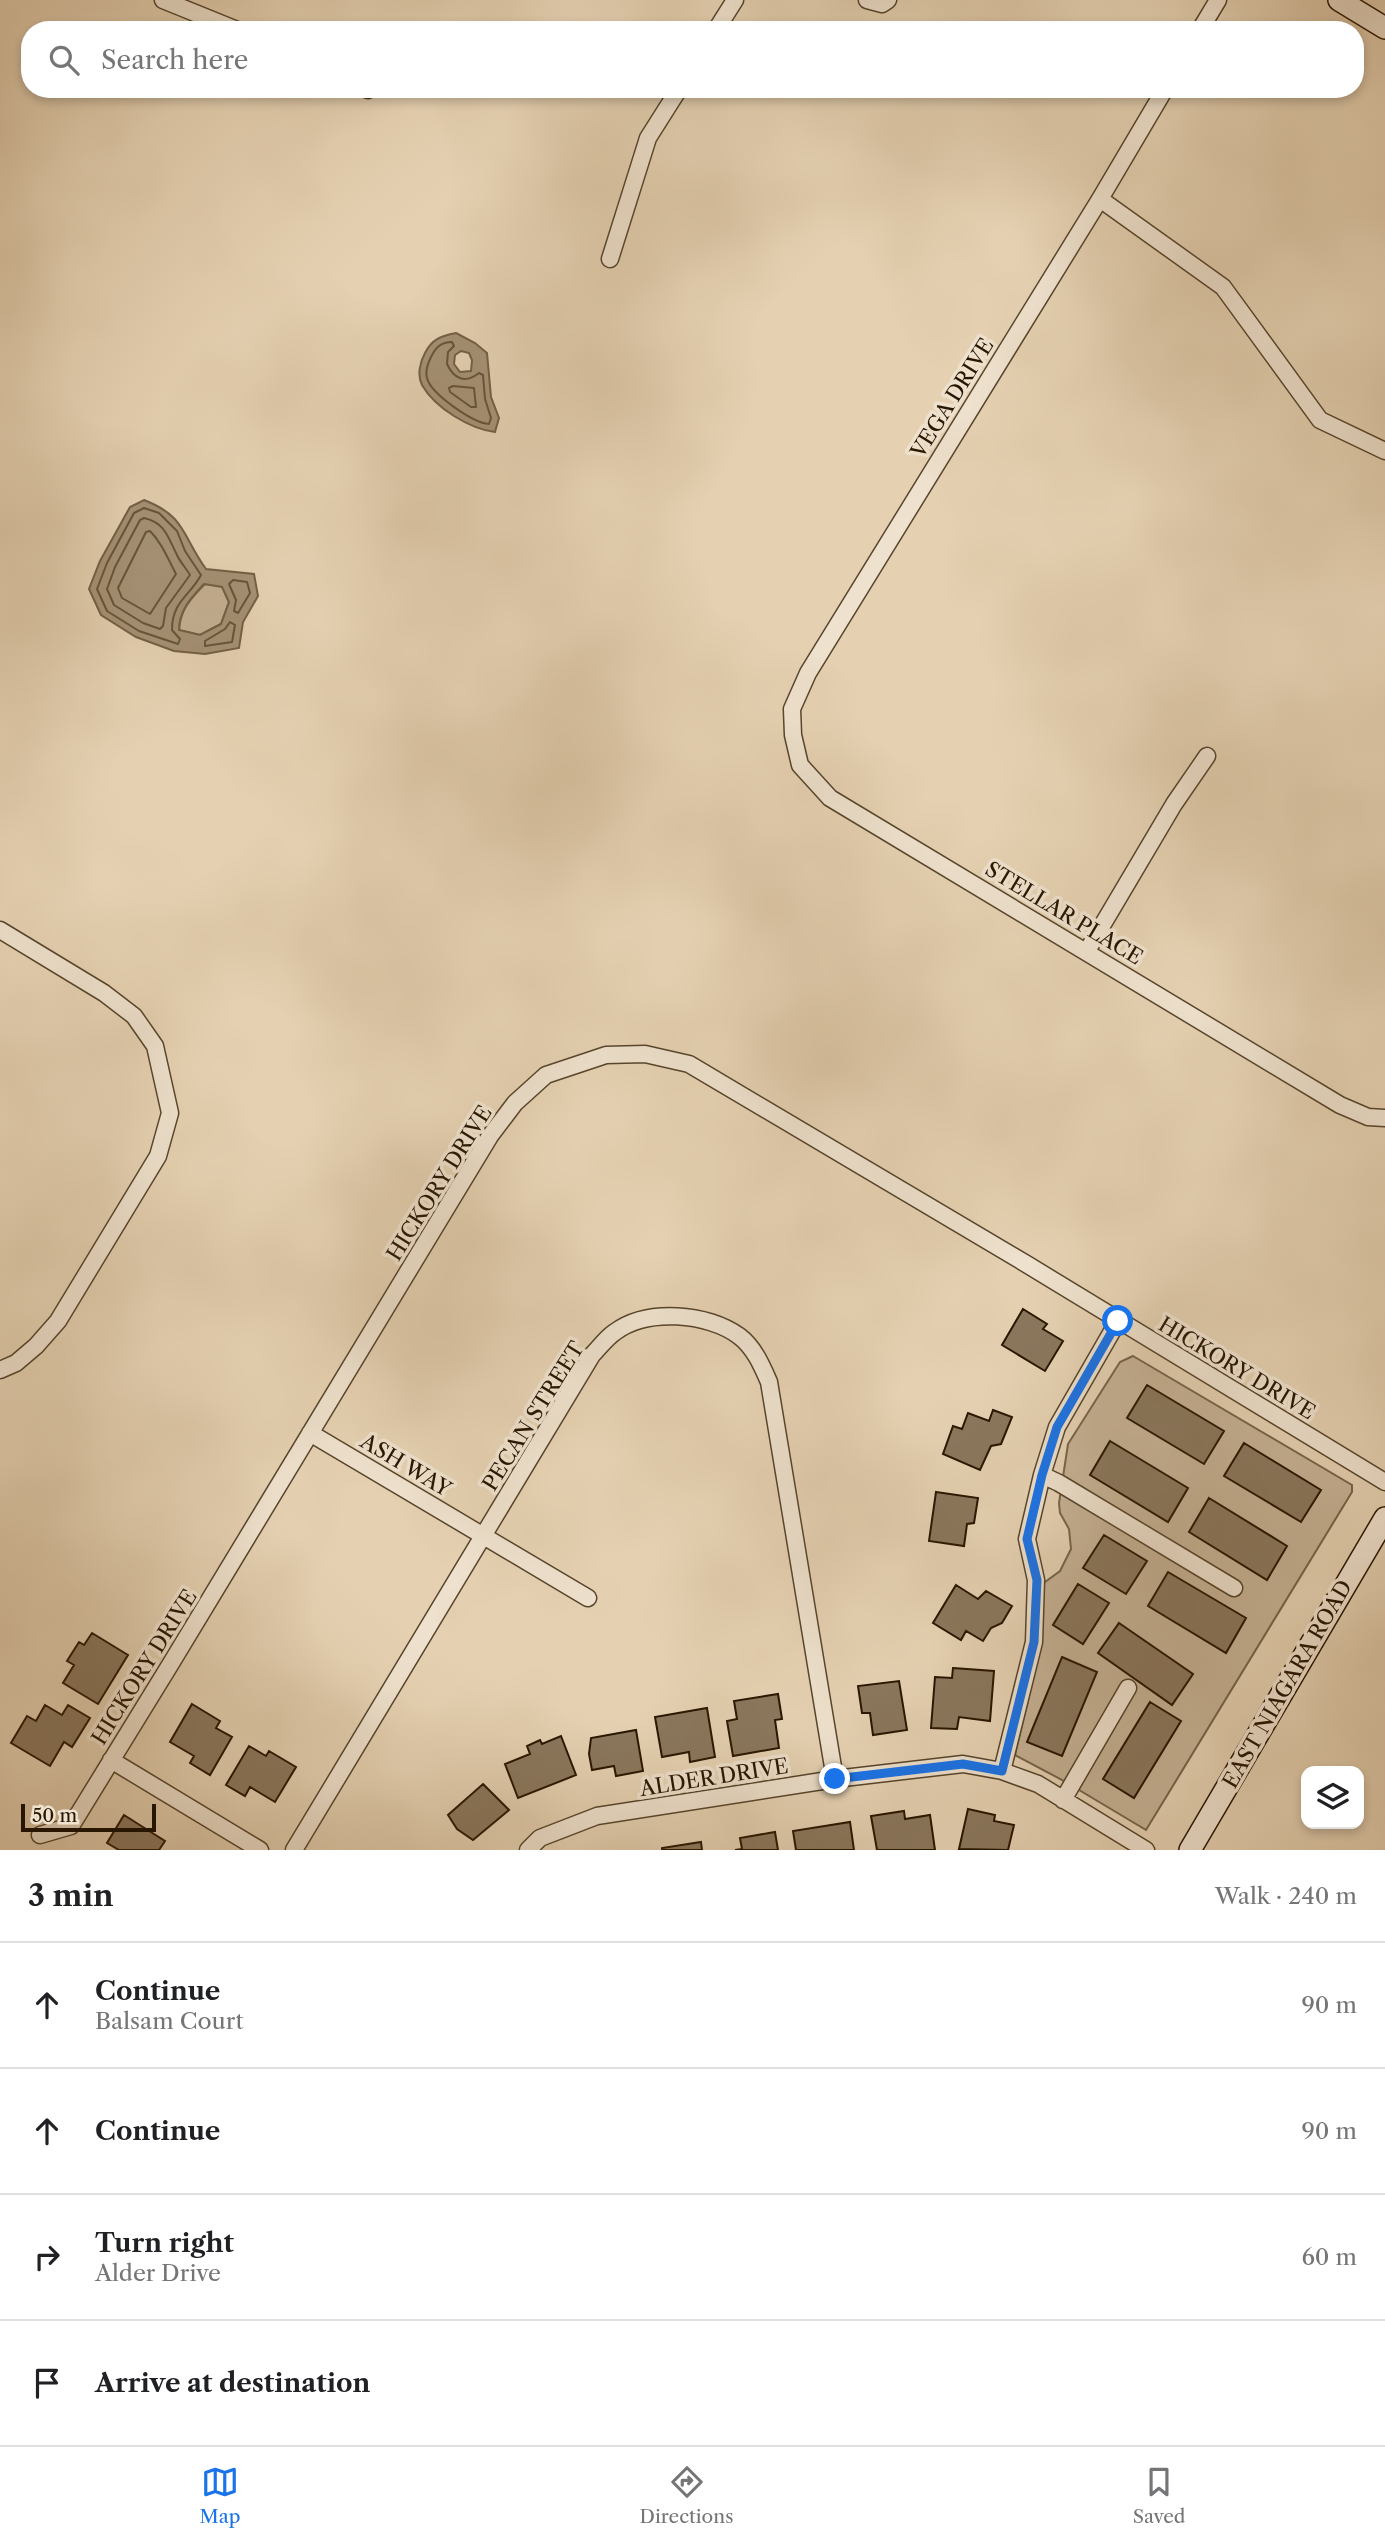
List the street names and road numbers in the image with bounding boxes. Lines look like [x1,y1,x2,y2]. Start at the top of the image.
street label: VEGA DRIVE [905,334,999,463]
street label: STELLAR PLACE [981,856,1147,970]
street label: HICKORY DRIVE [381,1101,497,1265]
street label: HICKORY DRIVE [1154,1311,1320,1425]
street label: PECAN STREET [477,1337,589,1495]
street label: ASH WAY [355,1428,457,1502]
street label: EAST NIAGARA ROAD [1217,1576,1357,1792]
street label: HICKORY DRIVE [86,1585,202,1749]
street label: ALDER DRIVE [637,1753,790,1801]

